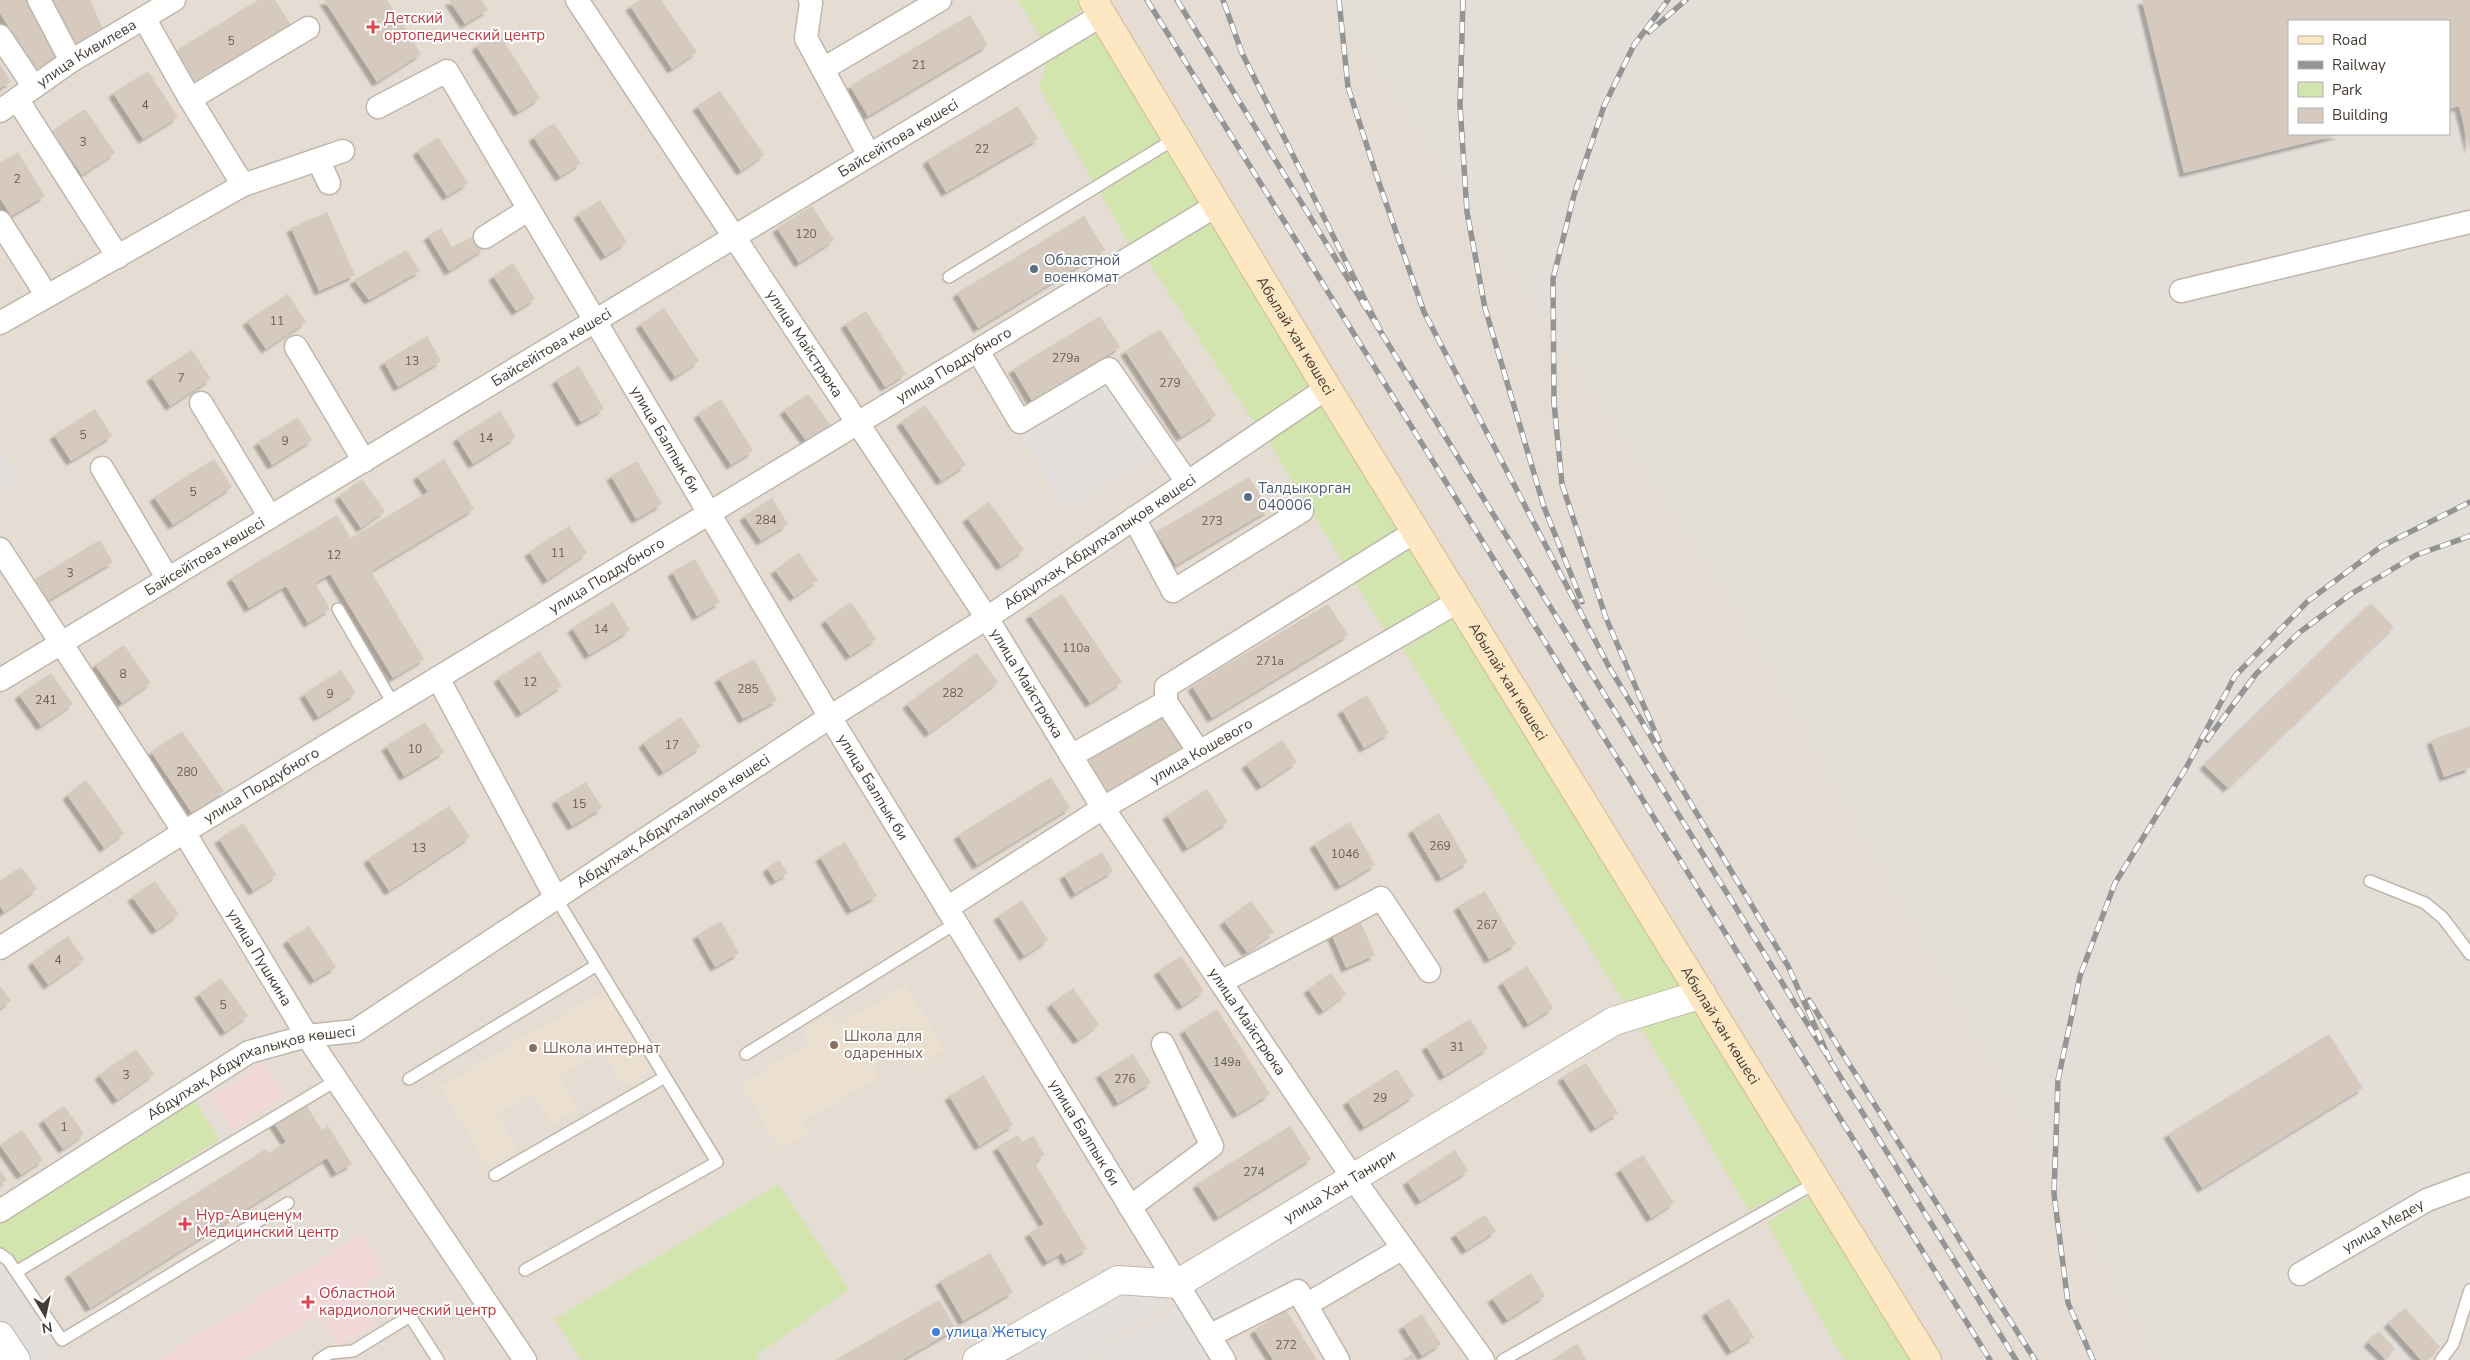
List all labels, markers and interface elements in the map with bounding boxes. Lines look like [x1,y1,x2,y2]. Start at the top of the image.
place label: Детский ортопедический центр [384,8,545,45]
street label: улица Кивилева [33,15,140,92]
marker: Детский ортопедический центр [366,20,380,34]
legend [2288,20,2450,135]
text: Road [2332,30,2367,50]
house number: 5 [227,33,235,49]
text: Railway [2332,55,2386,75]
house number: 21 [912,57,926,73]
text: Park [2332,80,2362,100]
street label: Байсейітова көшесі [834,94,962,182]
house number: 4 [141,97,149,113]
text: Building [2332,105,2388,125]
house number: 3 [79,134,87,150]
house number: 22 [975,141,989,157]
house number: 2 [13,171,21,187]
house number: 120 [795,226,817,242]
place label: Областной военкомат [1044,250,1120,287]
marker: Областной военкомат [1028,263,1040,275]
street label: Абылай хан көшесі [1252,273,1339,399]
street label: улица Майстрюка [762,285,848,401]
street label: Байсейітова көшесі [488,303,615,391]
house number: 11 [270,313,284,329]
street label: улица Поддубного [892,322,1015,408]
house number: 279а [1052,350,1080,366]
house number: 13 [405,353,419,369]
house number: 7 [177,370,185,386]
house number: 279 [1159,375,1181,391]
street label: улица Балпык би [626,382,705,496]
house number: 5 [79,427,87,443]
house number: 14 [479,430,493,446]
house number: 9 [281,433,289,449]
street label: Абдұлхақ Абдұлхалықов көшесі [1000,469,1200,614]
place label: Талдыкорган 040006 [1258,478,1351,515]
house number: 5 [189,484,197,500]
marker: Талдыкорган 040006 [1242,491,1254,503]
house number: 284 [755,512,777,528]
street label: Байсейітова көшесі [141,513,268,600]
house number: 273 [1201,513,1223,529]
street label: улица Поддубного [545,533,668,618]
house number: 11 [551,545,565,561]
house number: 12 [327,547,341,563]
house number: 3 [66,565,74,581]
street label: Абылай хан көшесі [1464,619,1552,744]
house number: 14 [594,621,608,637]
street label: улица Майстрюка [986,624,1068,742]
house number: 110а [1062,640,1090,656]
house number: 271a [1256,653,1284,669]
house number: 8 [119,666,127,682]
house number: 12 [523,674,537,690]
house number: 285 [737,681,759,697]
house number: 282 [942,685,964,701]
house number: 9 [326,686,334,702]
house number: 241 [35,692,57,708]
street label: улица Кошевого [1146,713,1256,789]
street label: улица Балпык би [833,730,913,844]
house number: 17 [665,737,679,753]
house number: 10 [408,741,422,757]
street label: улица Поддубного [200,742,323,828]
street label: Абдұлхақ Абдұлхалықов көшесі [572,750,774,892]
house number: 280 [176,764,198,780]
house number: 15 [572,796,586,812]
house number: 269 [1429,838,1451,854]
house number: 13 [412,840,426,856]
house number: 104б [1331,846,1359,862]
street label: улица Пушкина [223,905,297,1010]
house number: 267 [1476,917,1498,933]
house number: 4 [54,952,62,968]
street label: Абылай хан көшесі [1676,962,1764,1088]
street label: улица Майстрюка [1204,964,1291,1079]
house number: 5 [219,997,227,1013]
street label: Абдұлхақ Абдұлхалықов көшесі [143,1021,356,1125]
place label: Школа для одаренных [844,1026,923,1063]
place label: Школа интернат [543,1038,661,1058]
marker: Школа для одаренных [828,1039,840,1051]
house number: 31 [1450,1039,1464,1055]
marker: Школа интернат [527,1042,539,1054]
house number: 149а [1213,1054,1241,1070]
house number: 3 [122,1067,130,1083]
house number: 276 [1114,1071,1136,1087]
street label: улица Балпык би [1044,1076,1125,1189]
house number: 29 [1373,1090,1387,1106]
house number: 1 [60,1119,68,1135]
street label: улица Хан Танири [1280,1145,1399,1228]
house number: 274 [1243,1164,1265,1180]
street label: улица Медеу [2338,1194,2428,1257]
place label: Нур-Авиценум Медицинский центр [196,1205,339,1242]
marker: Нур-Авиценум Медицинский центр [178,1217,192,1231]
place label: Областной кардиологический центр [319,1283,497,1320]
north arrow [20,1290,70,1340]
marker: Областной кардиологический центр [301,1295,315,1309]
text: N [40,1317,54,1338]
place label: улица Жетысу [946,1322,1047,1342]
marker: улица Жетысу [930,1326,942,1338]
house number: 272 [1275,1337,1297,1353]

